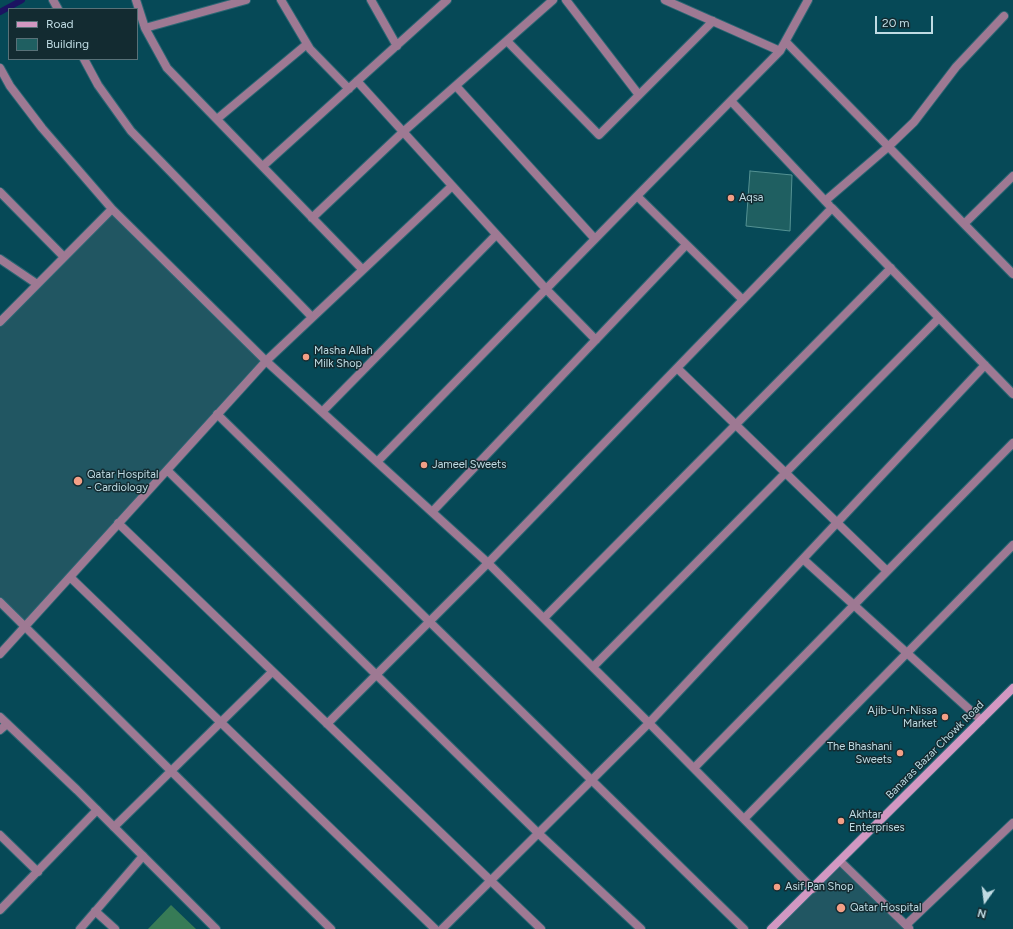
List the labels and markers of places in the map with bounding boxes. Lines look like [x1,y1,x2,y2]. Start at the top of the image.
place label: Aqsa [739,191,763,205]
marker: Aqsa [726,193,736,203]
place label: Masha Allah Milk Shop [314,344,373,370]
marker: Masha Allah Milk Shop [301,352,311,362]
place label: Jameel Sweets [432,458,506,472]
marker: Jameel Sweets [419,460,429,470]
place label: Qatar Hospital - Cardiology [87,468,158,494]
marker: Qatar Hospital - Cardiology [72,475,84,487]
place label: Ajib-Un-Nissa Market [868,704,937,730]
marker: Ajib-Un-Nissa Market [940,712,950,722]
place label: The Bhashani Sweets [827,740,892,766]
marker: The Bhashani Sweets [895,748,905,758]
place label: Akhtar Enterprises [849,808,905,834]
marker: Akhtar Enterprises [836,816,846,826]
place label: Asif Pan Shop [785,880,853,894]
marker: Asif Pan Shop [772,882,782,892]
place label: Qatar Hospital [850,901,921,915]
marker: Qatar Hospital [835,902,847,914]

